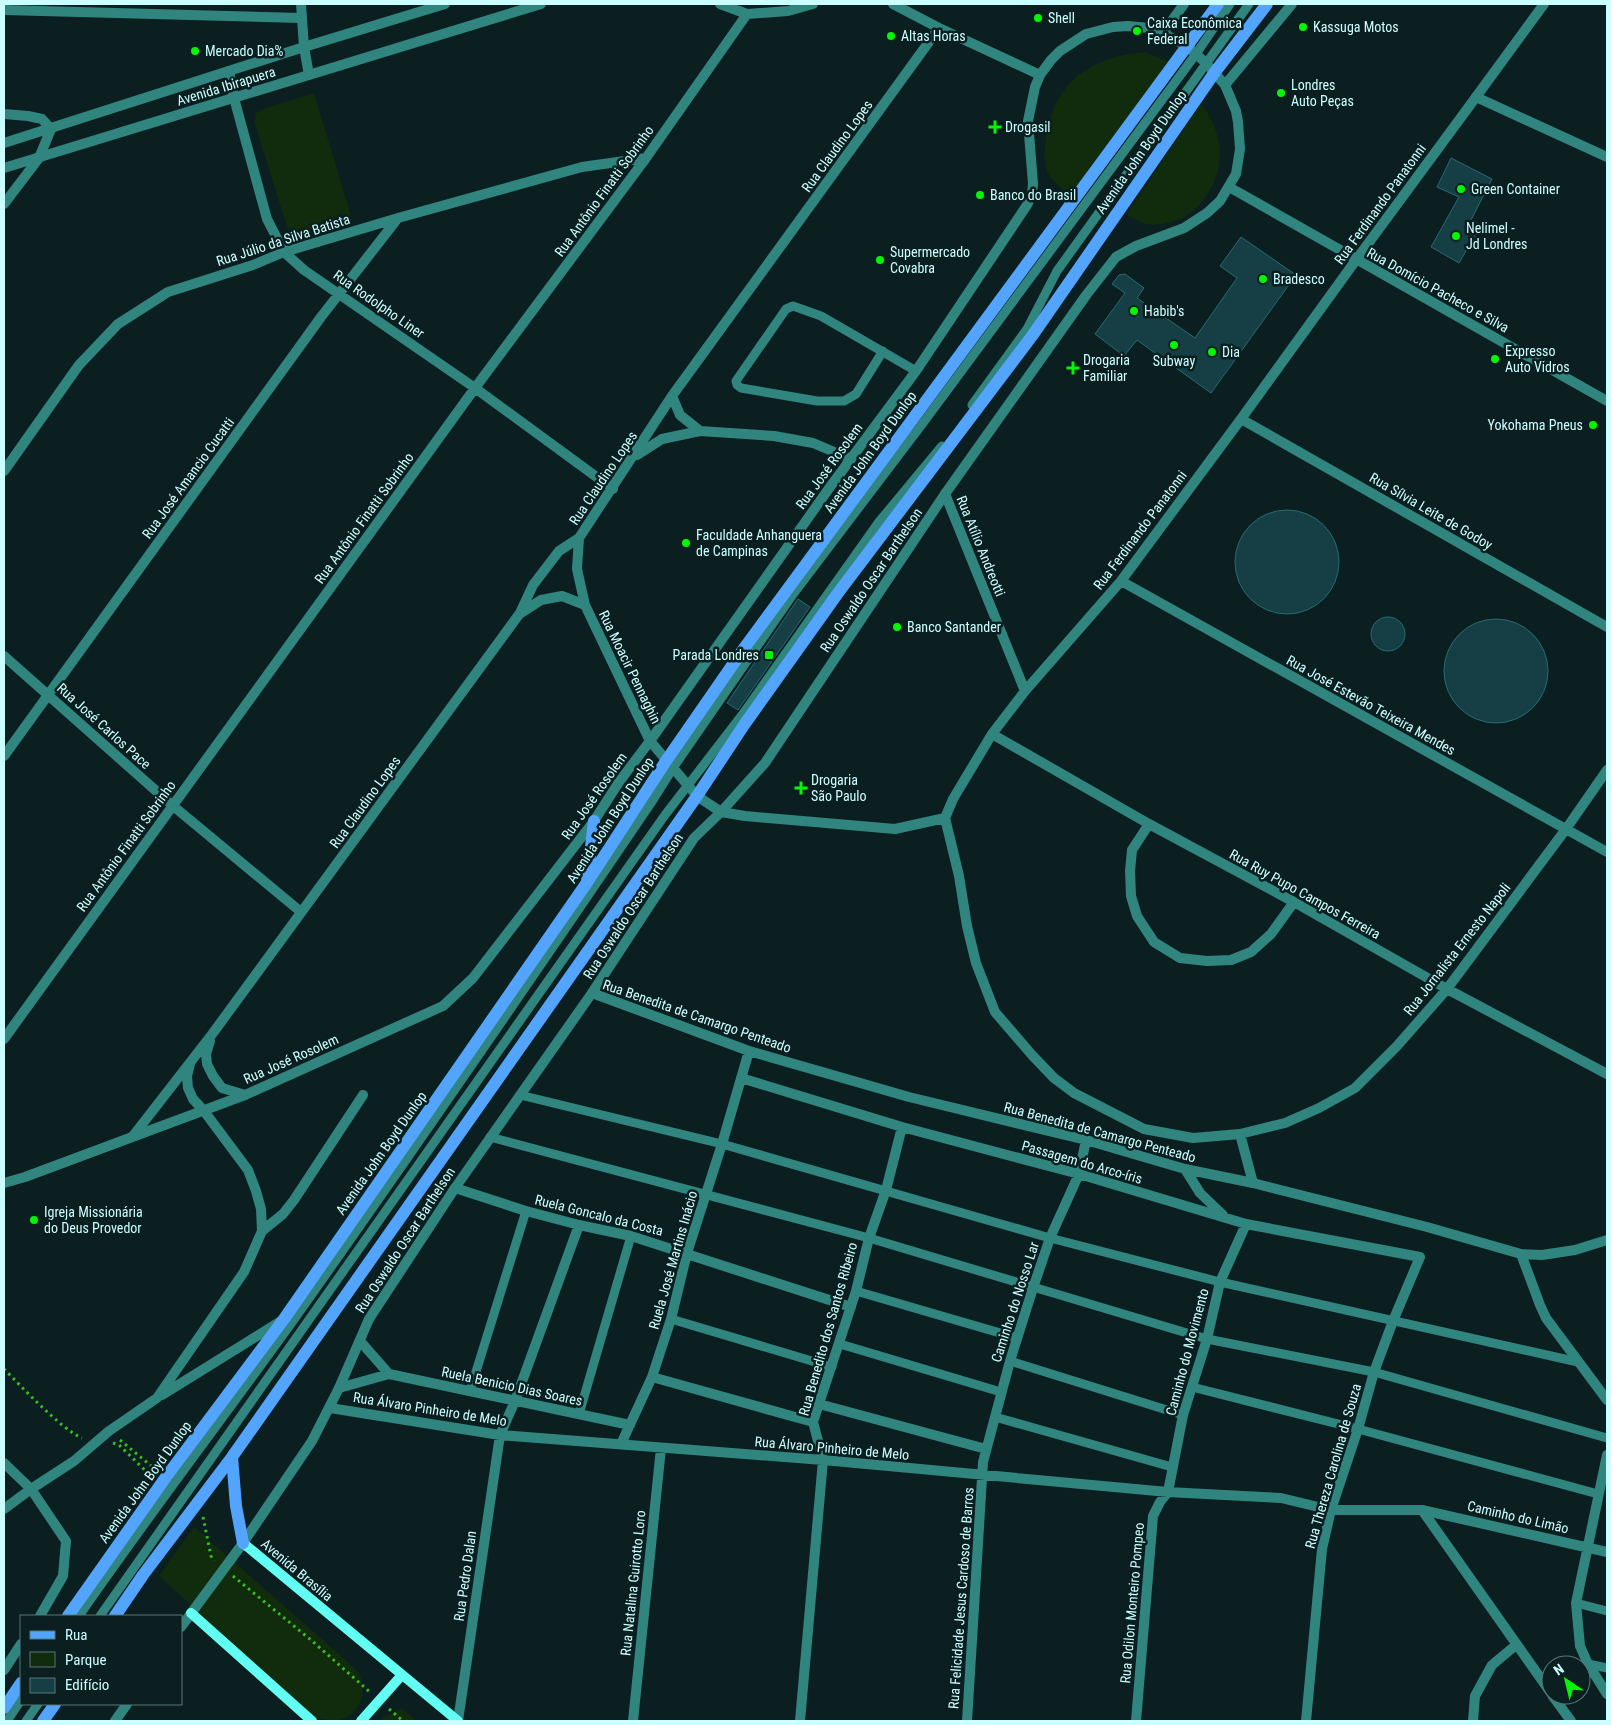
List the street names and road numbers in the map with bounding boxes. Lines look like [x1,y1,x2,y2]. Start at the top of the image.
street label: Avenida Ibirapuera [175,63,277,109]
street label: Avenida John Boyd Dunlop [1092,87,1190,217]
street label: Rua Claudino Lopes [798,97,876,195]
street label: Rua Antônio Finatti Sobrinho [551,123,657,259]
street label: Rua Ferdinando Panatonni [1331,141,1429,267]
street label: Rua Júlio da Silva Batista [214,211,352,269]
street label: Rua Domício Pacheco e Silva [1364,244,1512,336]
street label: Rua Rodolpho Liner [331,267,427,341]
street label: Avenida John Boyd Dunlop [820,388,920,516]
street label: Rua José Amancio Cucatti [139,414,237,542]
street label: Rua José Rosolem [792,420,866,512]
street label: Rua Claudino Lopes [566,428,640,528]
street label: Rua Antônio Finatti Sobrinho [311,450,417,586]
street label: Rua Ferdinando Panatonni [1090,467,1190,593]
street label: Rua Sílvia Leite de Godoy [1367,469,1495,553]
street label: Rua Atílio Andreotti [954,493,1008,599]
street label: Rua Oswaldo Oscar Barthelson [817,505,925,655]
street label: Rua Moacir Pennaghin [596,608,664,726]
street label: Rua José Estevão Teixeira Mendes [1284,652,1458,758]
street label: Rua José Carlos Pace [54,680,154,772]
street label: Rua José Rosolem [558,750,630,842]
street label: Rua Claudino Lopes [326,753,404,851]
street label: Avenida John Boyd Dunlop [563,754,657,886]
street label: Rua Antônio Finatti Sobrinho [73,778,179,914]
street label: Rua Oswaldo Oscar Barthelson [580,830,686,982]
street label: Rua Ruy Pupo Campos Ferreira [1227,846,1383,942]
street label: Rua Jornalista Ernesto Napoli [1400,880,1514,1018]
street label: Rua Benedita de Camargo Penteado [601,976,793,1056]
street label: Rua José Rosolem [241,1031,341,1087]
street label: Avenida John Boyd Dunlop [332,1088,430,1218]
street label: Rua Benedita de Camargo Penteado [1002,1099,1198,1165]
street label: Passagem do Arco-íris [1020,1137,1144,1187]
street label: Rua Oswaldo Oscar Barthelson [352,1164,458,1316]
street label: Ruela José Martins Inácio [646,1189,700,1331]
street label: Ruela Goncalo da Costa [533,1191,665,1239]
street label: Caminho do Nosso Lar [988,1240,1042,1364]
street label: Rua Benedito dos Santos Ribeiro [796,1241,860,1417]
street label: Caminho do Movimento [1162,1287,1212,1417]
street label: Ruela Benicio Dias Soares [440,1363,584,1409]
street label: Rua Thereza Carolina de Souza [1302,1382,1364,1550]
street label: Rua Álvaro Pinheiro de Melo [352,1388,508,1429]
street label: Avenida John Boyd Dunlop [95,1418,195,1546]
street label: Rua Álvaro Pinheiro de Melo [754,1432,910,1463]
street label: Rua Felicidade Jesus Cardoso de Barros [945,1487,977,1709]
street label: Caminho do Limão [1466,1498,1570,1536]
street label: Rua Natalina Guirotto Loro [617,1510,649,1656]
street label: Rua Odilon Monteiro Pompeo [1117,1522,1147,1684]
street label: Rua Pedro Dalan [451,1530,479,1622]
street label: Avenida Brasília [258,1536,336,1604]

